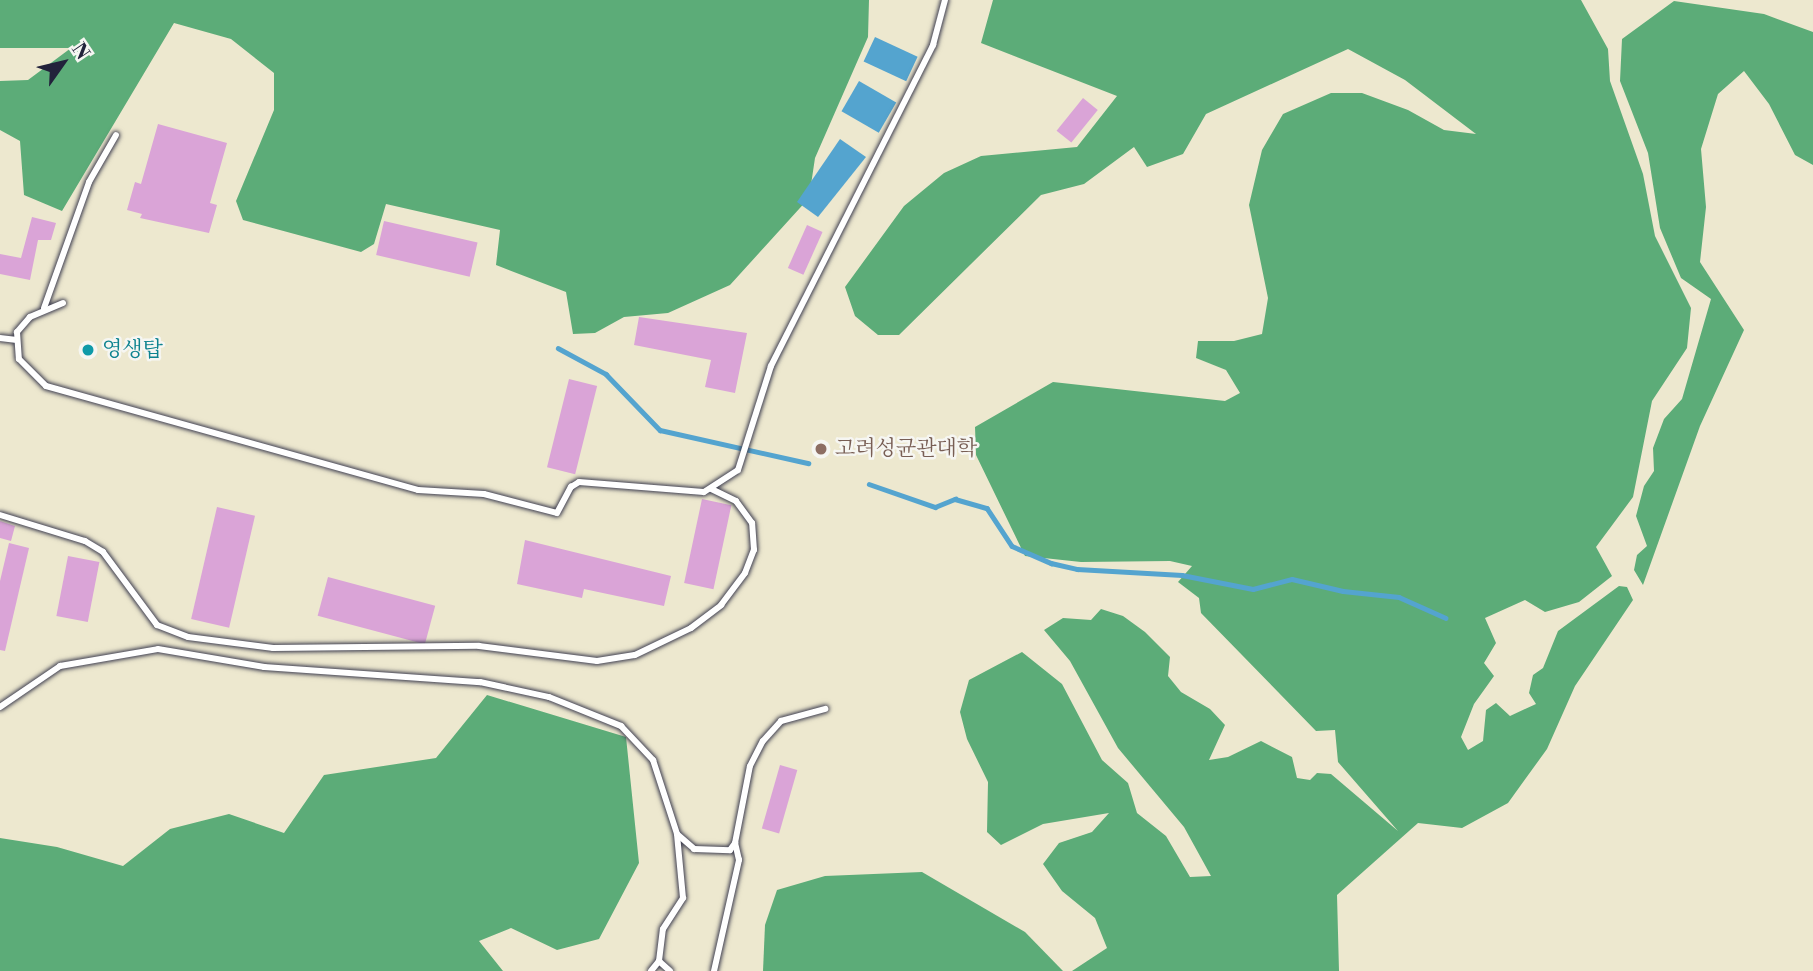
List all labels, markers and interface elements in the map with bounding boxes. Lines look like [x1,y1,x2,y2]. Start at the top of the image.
north arrow [28,28,98,98]
text: N [66,38,95,64]
place label: 영생탑 [102,337,163,363]
marker: 영생탑 [80,342,96,358]
place label: 고려성균관대학 [835,436,977,462]
marker: 고려성균관대학 [813,441,829,457]

